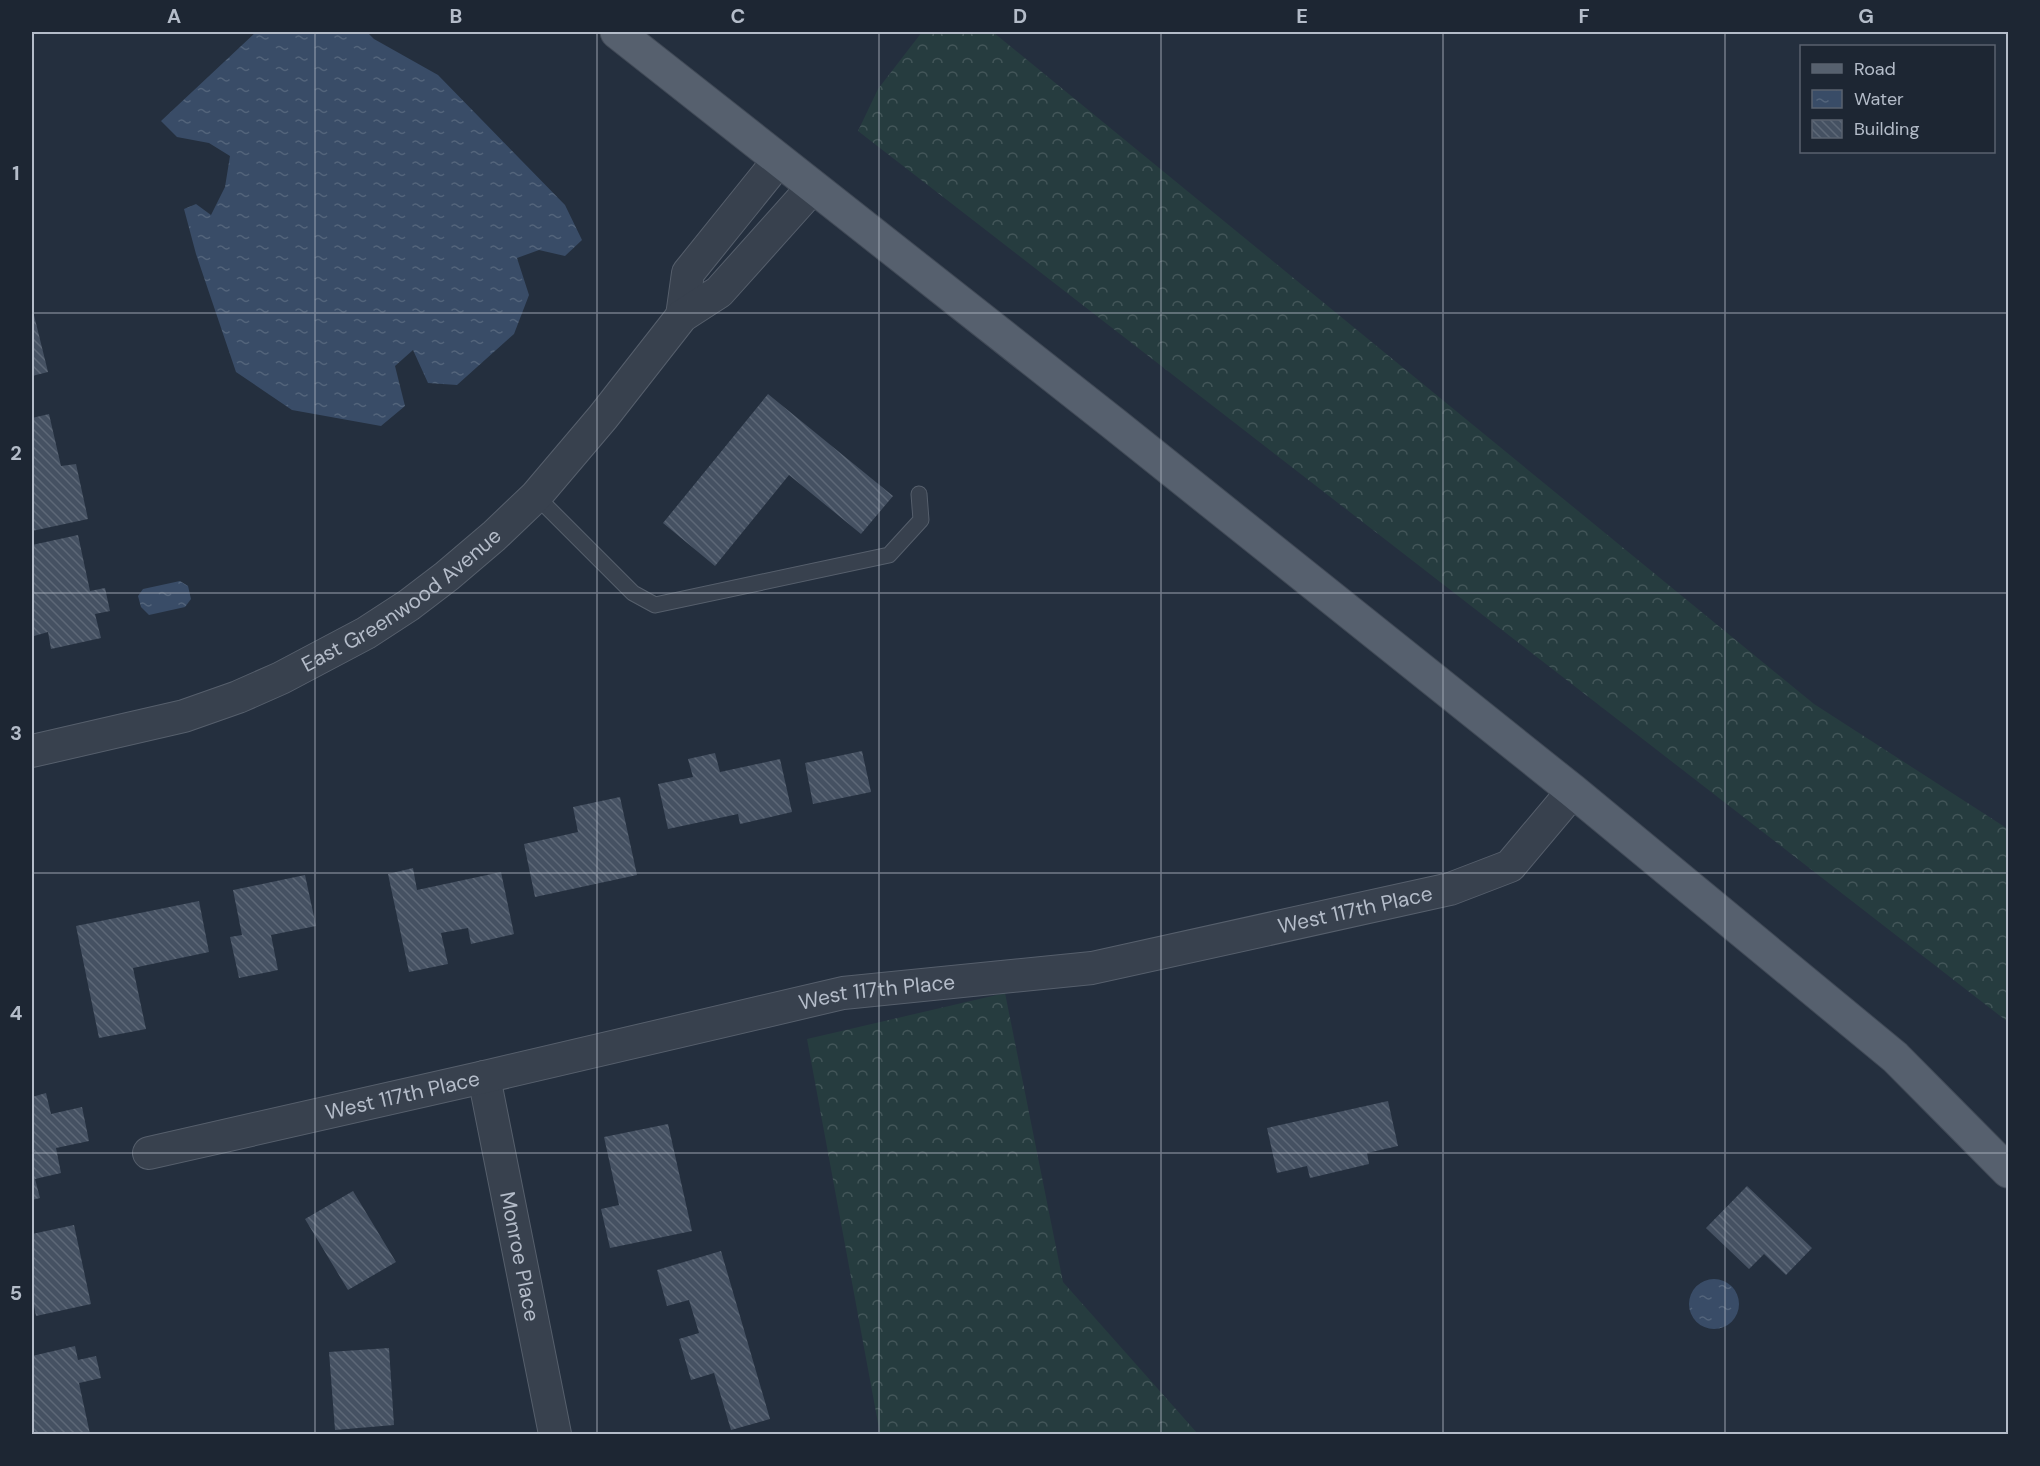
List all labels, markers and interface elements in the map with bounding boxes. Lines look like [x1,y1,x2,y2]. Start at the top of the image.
text: A [167,3,181,29]
text: B [450,3,462,29]
text: C [731,3,745,29]
text: D [1013,3,1027,29]
text: E [1296,3,1308,29]
text: F [1578,3,1590,29]
text: G [1858,3,1874,29]
legend [1800,45,1995,153]
text: Road [1854,57,1896,81]
text: Water [1854,87,1904,111]
text: Building [1854,117,1919,141]
text: 1 [12,160,20,186]
text: 2 [10,440,22,466]
street label: East Greenwood Avenue [297,522,507,679]
text: 3 [10,720,22,746]
street label: West 117th Place [1275,879,1435,941]
street label: West 117th Place [796,968,957,1017]
text: 4 [10,1000,23,1026]
street label: West 117th Place [323,1064,483,1127]
street label: Monroe Place [493,1189,546,1324]
text: 5 [10,1280,22,1306]

